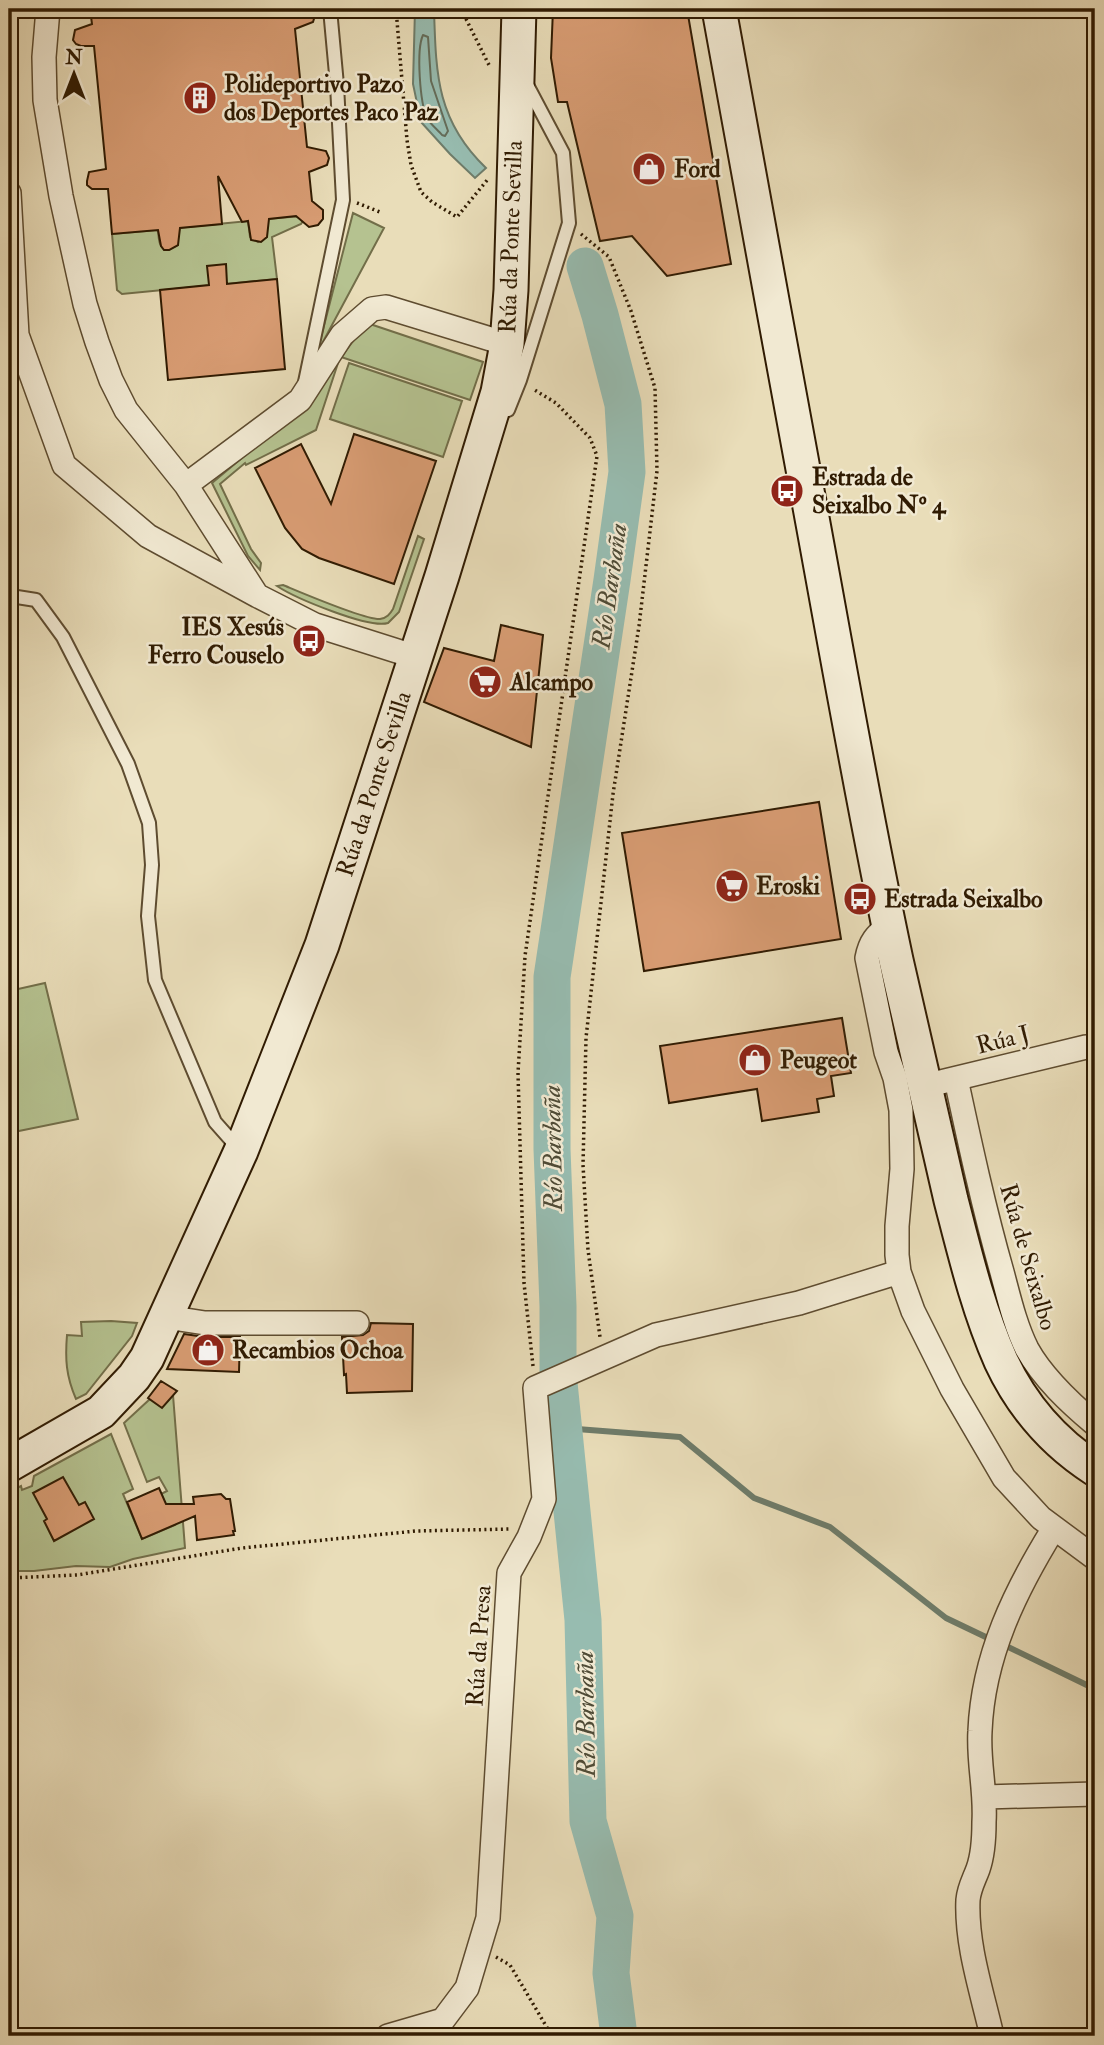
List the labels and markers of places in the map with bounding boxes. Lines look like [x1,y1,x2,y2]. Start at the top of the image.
place label: Polideportivo Pazo dos Deportes Paco Paz [224,69,439,128]
building icon: Polideportivo Pazo dos Deportes Paco Paz [181,79,219,117]
shop icon: Ford [630,150,668,188]
place label: Ford [674,154,721,185]
place label: Estrada de Seixalbo Nº 4 [812,462,947,521]
bus stop icon: Estrada de Seixalbo Nº 4 [768,472,806,510]
place label: IES Xesús Ferro Couselo [148,612,284,671]
bus stop icon: IES Xesús Ferro Couselo [290,622,328,660]
supermarket icon: Alcampo [466,663,504,701]
place label: Alcampo [509,667,594,698]
supermarket icon: Eroski [713,867,751,905]
place label: Eroski [756,871,820,902]
bus stop icon: Estrada Seixalbo [841,880,879,918]
place label: Estrada Seixalbo [884,884,1043,915]
shop icon: Peugeot [736,1041,774,1079]
place label: Peugeot [780,1045,857,1076]
shop icon: Recambios Ochoa [189,1331,227,1369]
place label: Recambios Ochoa [232,1335,404,1366]

